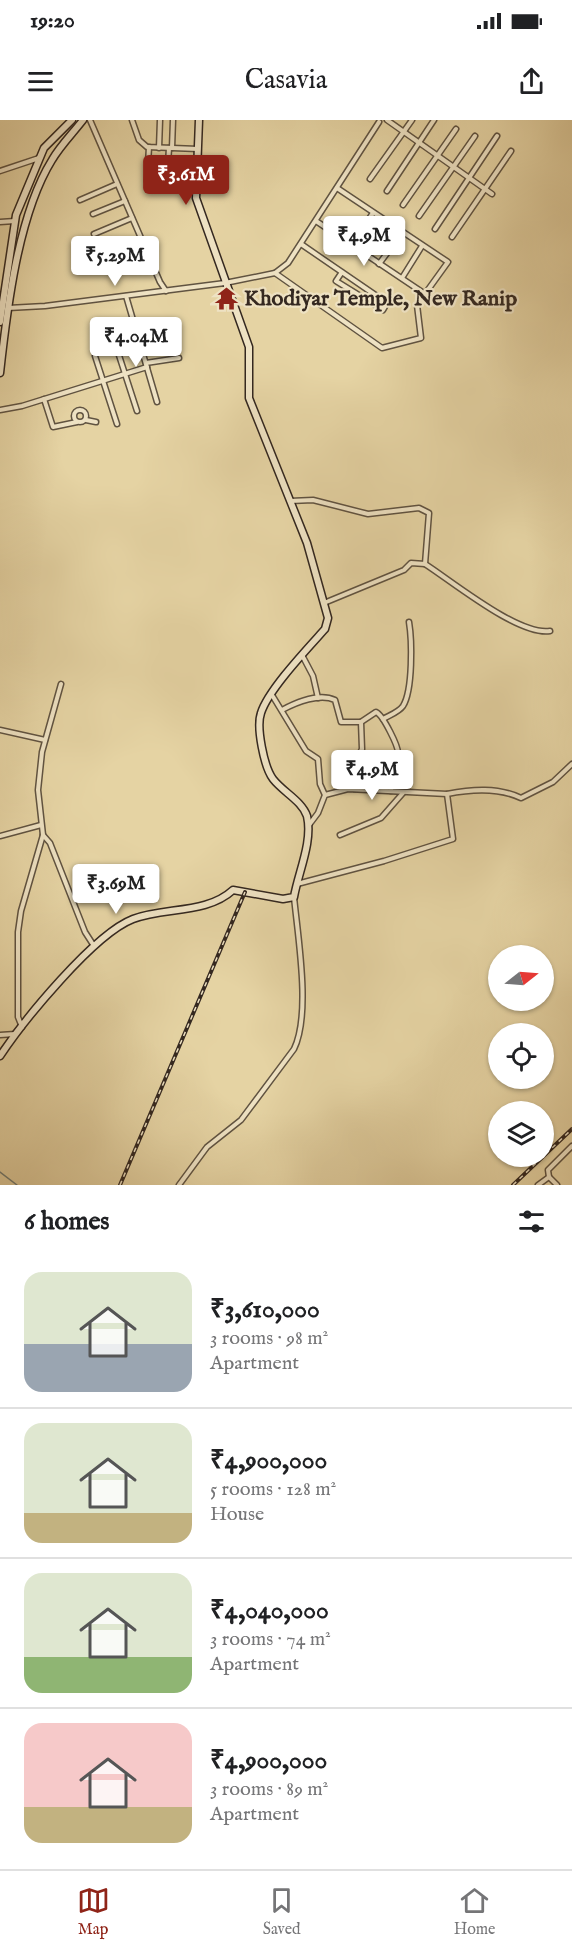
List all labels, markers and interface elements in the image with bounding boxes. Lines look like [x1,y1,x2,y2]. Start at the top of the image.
text: 19:20 [30,7,75,35]
text: Casavia [245,64,327,98]
icon: menu [24,65,57,98]
icon: share [515,65,548,98]
pin: ₹3.61M [137,155,235,206]
text: ₹3.61M [157,162,215,187]
pin: ₹4.9M [322,216,406,267]
text: ₹4.9M [337,223,391,248]
pin: ₹5.29M [66,236,164,287]
text: ₹5.29M [85,243,145,268]
place label: Khodiyar Temple, New Ranip [244,285,517,313]
temple icon: Khodiyar Temple, New Ranip [213,286,239,312]
pin: ₹4.04M [87,317,185,368]
text: ₹4.04M [104,324,168,349]
pin: ₹4.9M [330,750,414,801]
text: ₹4.9M [345,757,399,782]
pin: ₹3.69M [67,864,165,915]
text: ₹3.69M [86,871,146,896]
north arrow [488,945,554,1011]
map controls [488,945,554,1167]
button: locate [488,1023,554,1089]
button: layers [488,1101,554,1167]
text: 6 homes [24,1205,109,1238]
icon: filters [515,1205,548,1238]
text: ₹3,610,000 [210,1293,320,1326]
icon: home [72,1296,144,1368]
text: 3 rooms · 98 m² [210,1326,328,1351]
text: Apartment [210,1351,299,1376]
text: ₹4,900,000 [210,1444,327,1477]
icon: home [72,1447,144,1519]
text: 5 rooms · 128 m² [210,1477,336,1502]
text: House [210,1502,264,1527]
text: ₹4,040,000 [210,1594,329,1627]
icon: home [72,1597,144,1669]
text: 3 rooms · 74 m² [210,1627,331,1652]
text: Apartment [210,1652,299,1677]
text: ₹4,900,000 [210,1744,327,1777]
icon: home [72,1747,144,1819]
text: 3 rooms · 89 m² [210,1777,328,1802]
text: Apartment [210,1802,299,1827]
tab: Map [77,1884,110,1940]
tab: Saved [263,1884,301,1940]
tab: Home [454,1884,495,1940]

